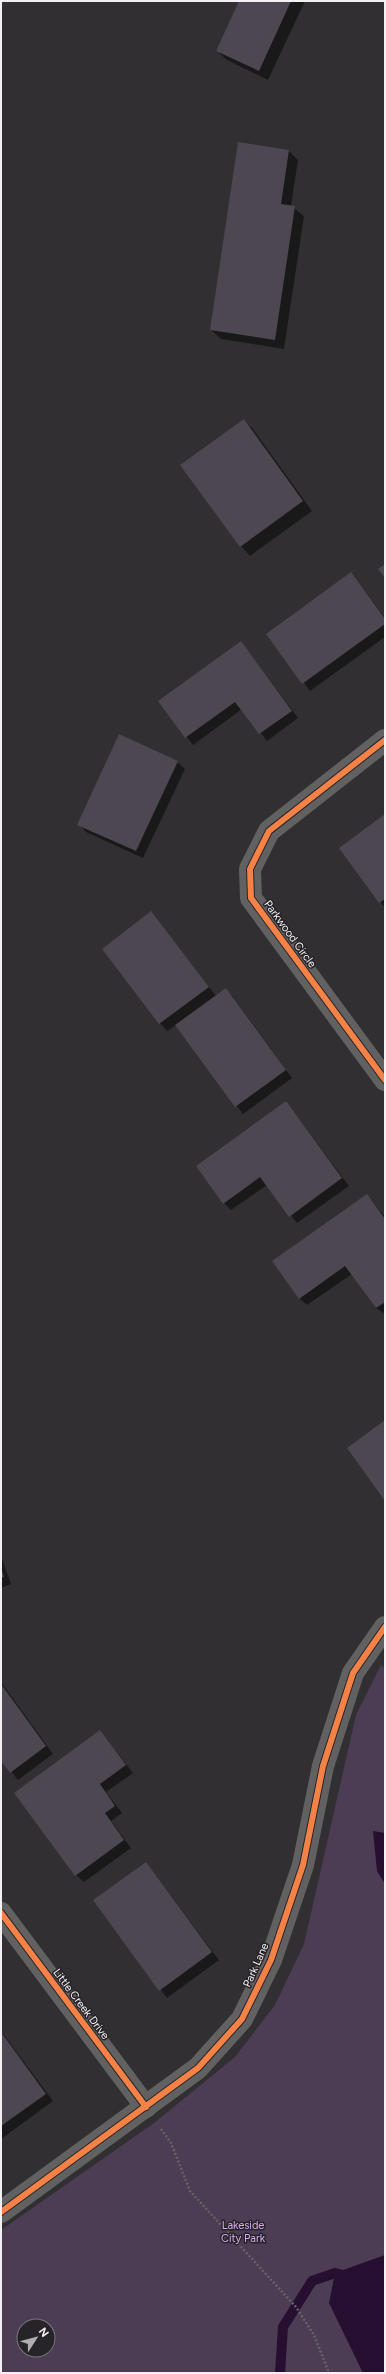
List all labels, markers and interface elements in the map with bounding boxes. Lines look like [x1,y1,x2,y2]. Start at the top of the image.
street label: Parkwood Circle [261,898,319,970]
street label: Park Lane [240,1941,272,1989]
street label: Little Creek Drive [50,1966,112,2042]
park label: Lakeside City Park [221,2219,266,2245]
north arrow [16,2318,56,2358]
text: N [36,2325,51,2340]

